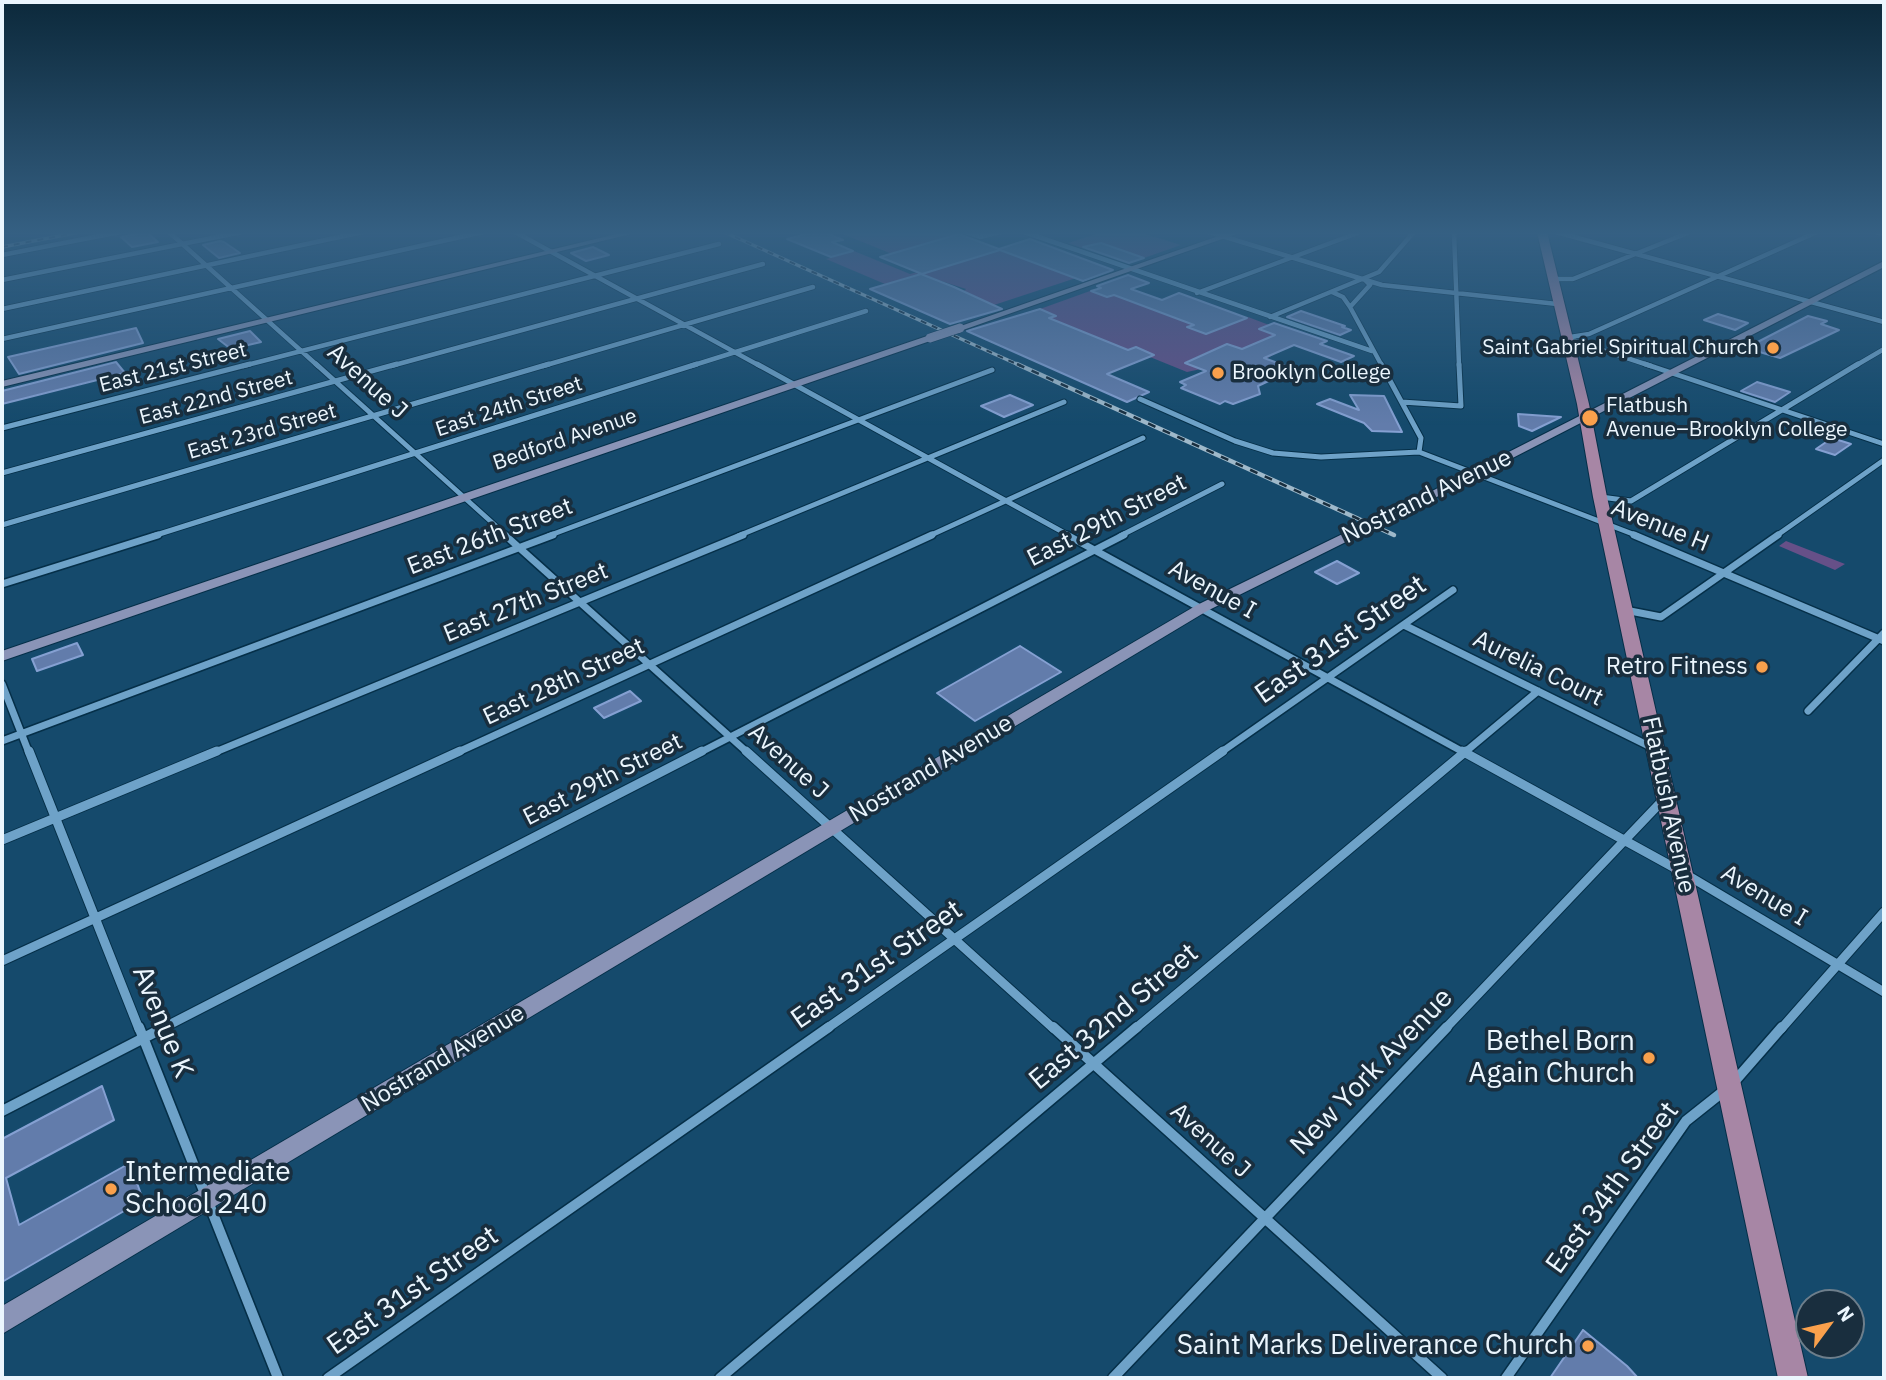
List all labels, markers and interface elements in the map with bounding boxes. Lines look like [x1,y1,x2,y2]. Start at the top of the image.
place label: Saint Gabriel Spiritual Church [1482,335,1759,361]
street label: East 21st Street [97,338,249,398]
street label: Avenue J [321,338,413,426]
marker: Saint Gabriel Spiritual Church [1765,340,1781,356]
place label: Brooklyn College [1232,360,1391,386]
street label: East 22nd Street [137,365,295,431]
marker: Brooklyn College [1210,365,1226,381]
street label: East 24th Street [432,371,586,443]
place label: Flatbush Avenue–Brooklyn College [1606,393,1848,443]
street label: East 23rd Street [185,399,339,465]
street label: Bedford Avenue [490,404,640,476]
marker: Flatbush Avenue–Brooklyn College [1580,408,1600,428]
street label: Nostrand Avenue [1337,443,1517,551]
street label: East 29th Street [1023,468,1191,574]
street label: East 26th Street [403,492,577,582]
street label: Avenue H [1607,493,1713,559]
street label: Avenue I [1163,554,1261,626]
street label: East 27th Street [440,557,612,649]
street label: East 31st Street [1249,568,1433,712]
street label: Aurelia Court [1468,625,1608,713]
street label: East 28th Street [479,632,649,732]
place label: Retro Fitness [1606,653,1748,681]
marker: Retro Fitness [1754,659,1770,675]
street label: Nostrand Avenue [844,709,1018,829]
street label: Flatbush Avenue [1635,714,1701,896]
street label: Avenue J [742,718,834,806]
street label: East 29th Street [519,727,687,833]
street label: Avenue I [1716,859,1812,933]
street label: East 31st Street [785,893,969,1037]
street label: East 32nd Street [1023,937,1205,1097]
street label: Avenue K [124,961,200,1083]
street label: New York Avenue [1284,982,1460,1162]
street label: Nostrand Avenue [356,999,530,1119]
place label: Bethel Born Again Church [1469,1025,1635,1091]
marker: Bethel Born Again Church [1641,1050,1657,1066]
street label: East 34th Street [1539,1096,1687,1280]
street label: Avenue J [1164,1097,1256,1185]
place label: Intermediate School 240 [125,1156,291,1222]
marker: Intermediate School 240 [103,1181,119,1197]
street label: East 31st Street [321,1219,505,1363]
north arrow [1795,1289,1865,1359]
text: N [1832,1301,1860,1326]
place label: Saint Marks Deliverance Church [1177,1329,1574,1363]
marker: Saint Marks Deliverance Church [1580,1338,1596,1354]

